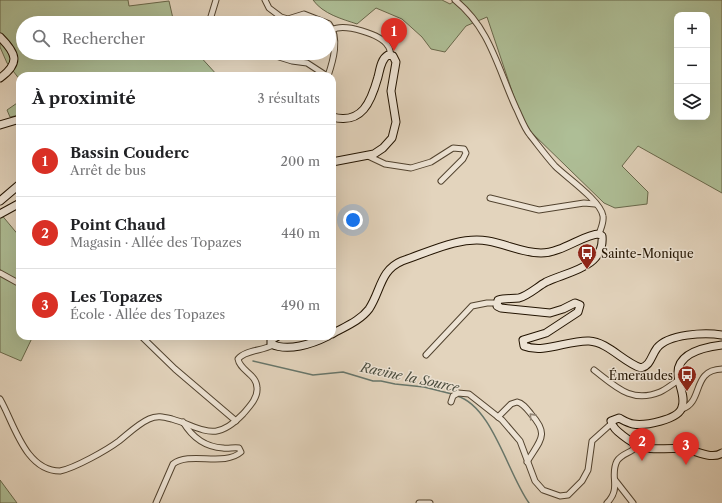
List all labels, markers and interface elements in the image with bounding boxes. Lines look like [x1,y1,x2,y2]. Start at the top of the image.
map controls [674,12,710,120]
button: + [674,12,710,48]
search box [16,16,336,60]
pin: 1 [381,18,407,51]
icon: search [30,27,52,49]
text: Rechercher [62,29,145,48]
button: − [674,48,710,84]
button: layers [674,84,710,120]
text: À proximité [32,88,136,108]
text: 3 résultats [258,90,320,106]
text: Bassin Couderc [70,143,189,162]
text: 1 [42,153,48,169]
text: 200 m [280,153,320,169]
text: Arrêt de bus [70,162,146,178]
your location [343,210,363,230]
text: Point Chaud [70,215,166,234]
text: 2 [41,225,49,241]
text: 440 m [281,225,320,241]
text: Magasin · Allée des Topazes [70,234,242,250]
bus stop icon: Sainte-Monique [576,242,598,270]
place label: Sainte-Monique [601,246,694,261]
text: Les Topazes [70,287,163,306]
text: 3 [41,297,49,313]
text: 490 m [281,297,320,313]
text: École · Allée des Topazes [70,306,225,322]
water label: Ravine la Source [358,359,461,395]
bus stop icon: Émeraudes [676,364,698,392]
place label: Émeraudes [609,367,673,383]
one-way arrow [530,413,537,420]
pin: 2 [629,428,655,461]
pin: 3 [673,432,699,465]

